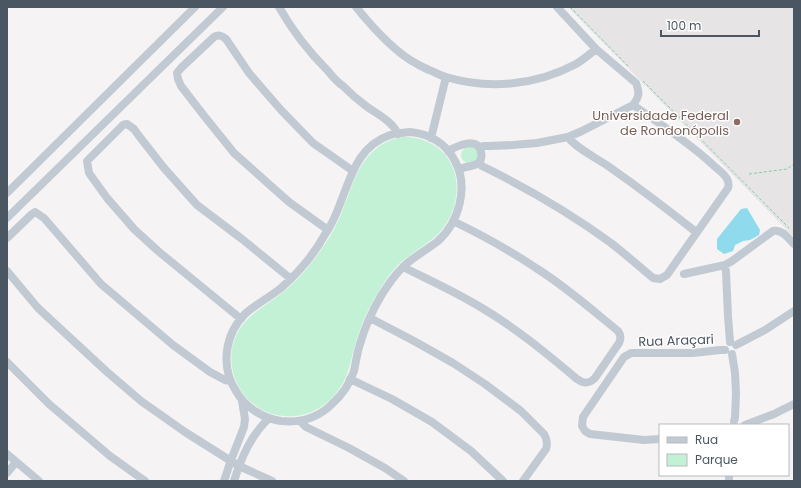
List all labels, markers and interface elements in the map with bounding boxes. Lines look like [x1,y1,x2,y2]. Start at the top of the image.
scale bar [661,12,759,38]
text: 100 m [667,17,701,34]
place label: Universidade Federal de Rondonópolis [592,106,729,140]
marker: Universidade Federal de Rondonópolis [732,117,742,127]
street label: Rua Araçari [638,330,714,351]
legend [659,424,789,476]
text: Rua [695,431,718,448]
text: Parque [695,451,738,468]

